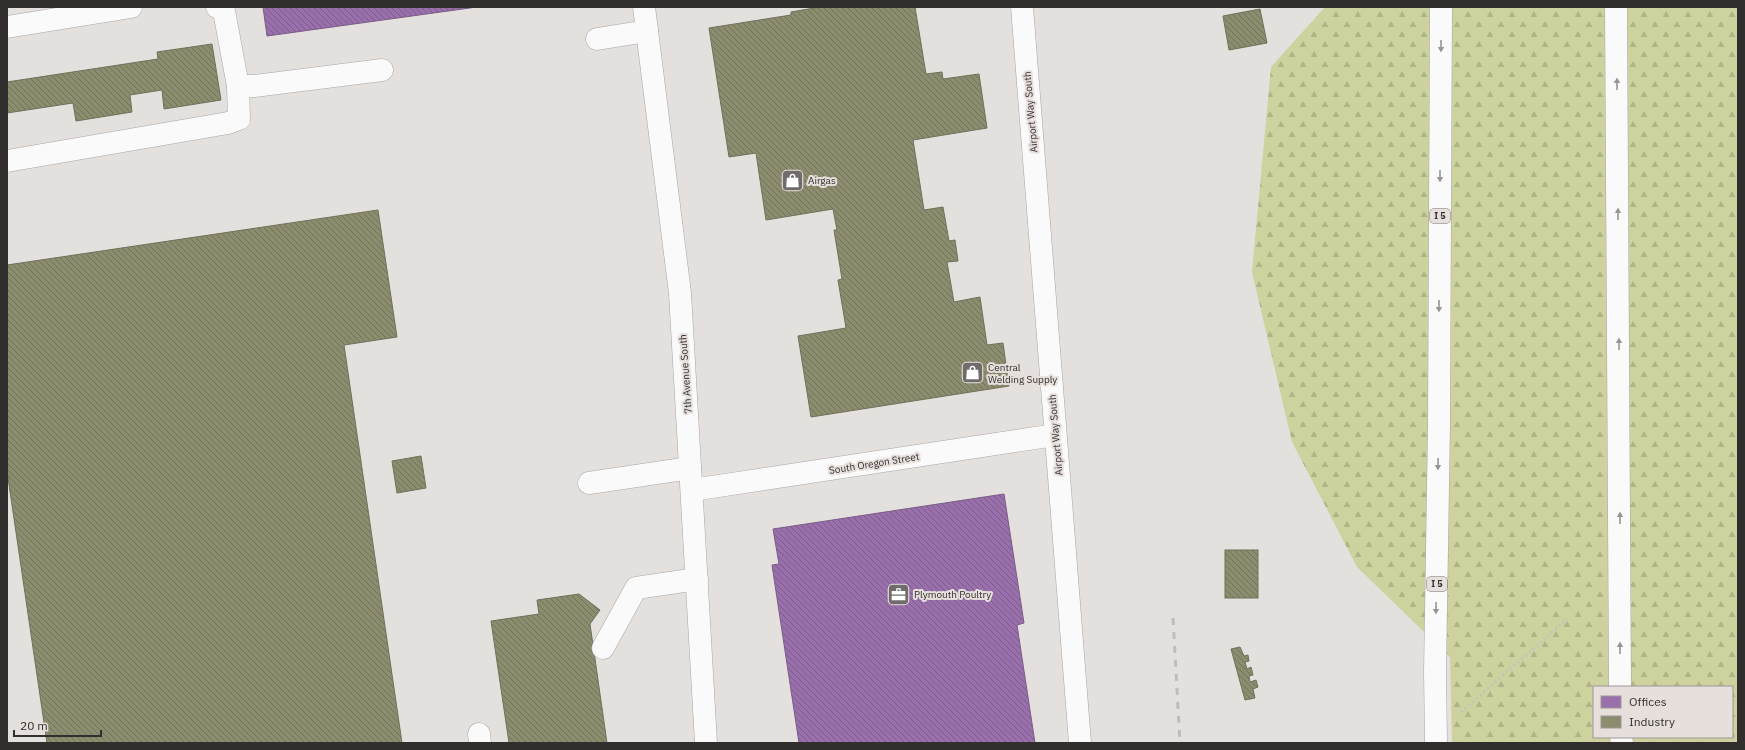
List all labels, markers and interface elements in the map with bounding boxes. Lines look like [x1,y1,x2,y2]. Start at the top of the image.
one-way arrow [1438,40,1444,53]
street label: Airport Way South [1020,71,1041,153]
one-way arrow [1614,77,1620,90]
shop icon: Airgas [780,167,806,193]
one-way arrow [1437,170,1443,183]
place label: Airgas [808,174,836,187]
one-way arrow [1615,207,1621,220]
road number: I 5 [1430,209,1450,223]
one-way arrow [1436,300,1442,313]
street label: 7th Avenue South [676,334,695,414]
one-way arrow [1616,337,1622,350]
shop icon: Central Welding Supply [959,360,985,386]
place label: Central Welding Supply [988,361,1057,386]
street label: Airport Way South [1045,394,1066,476]
street label: South Oregon Street [828,450,921,477]
one-way arrow [1435,458,1441,471]
one-way arrow [1617,511,1623,524]
road number: I 5 [1427,577,1447,591]
office icon: Plymouth Poultry [885,581,911,607]
place label: Plymouth Poultry [914,588,991,601]
one-way arrow [1433,602,1439,615]
one-way arrow [1617,641,1623,654]
legend [1593,686,1733,738]
text: Offices [1629,694,1667,709]
scale bar [14,712,101,738]
text: Industry [1629,714,1675,729]
text: 20 m [20,718,48,733]

